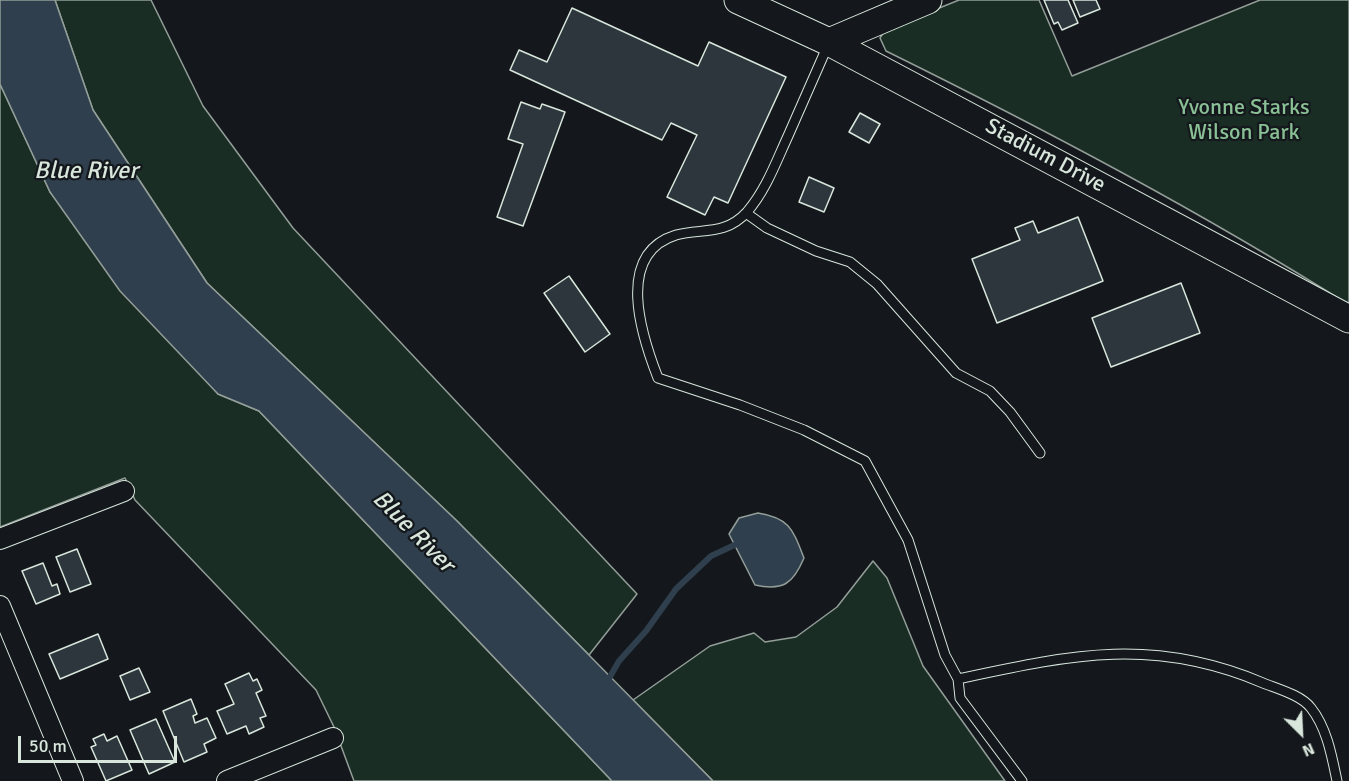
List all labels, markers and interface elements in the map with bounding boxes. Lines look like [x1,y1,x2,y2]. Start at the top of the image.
park label: Yvonne Starks Wilson Park [1178,95,1310,146]
street label: Stadium Drive [980,113,1110,199]
water label: Blue River [34,158,138,186]
water label: Blue River [366,485,460,579]
north arrow [1271,703,1331,763]
scale bar [21,724,180,762]
text: 50 m [29,735,67,757]
text: N [1299,738,1317,761]

